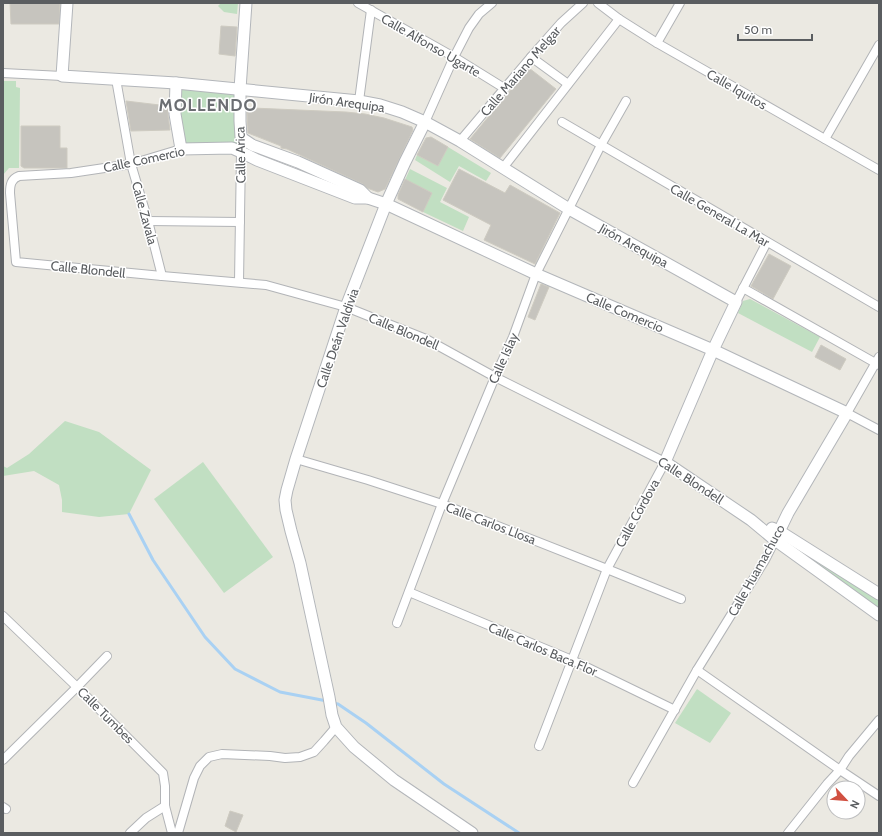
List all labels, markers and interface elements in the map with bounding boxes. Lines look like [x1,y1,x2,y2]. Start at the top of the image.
street label: Calle Alfonso Ugarte [379,10,484,80]
scale bar [738,16,812,42]
street label: Calle Mariano Melgar [477,22,564,119]
text: 50 m [744,22,772,37]
street label: Calle Iquitos [704,65,770,113]
street label: Jirón Arequipa [307,89,387,115]
district label: MOLLENDO [159,95,257,115]
street label: Calle Arica [231,126,248,184]
street label: Calle Comercio [102,143,186,175]
street label: Calle Zavala [129,180,161,247]
street label: Calle General La Mar [668,180,773,250]
street label: Jirón Arequipa [596,219,672,271]
street label: Calle Blondell [50,257,126,281]
street label: Calle Deán Valdivia [312,285,362,390]
street label: Calle Comercio [584,288,666,336]
street label: Calle Blondell [366,309,442,353]
street label: Calle Islay [485,330,521,386]
street label: Calle Blondell [655,453,727,507]
street label: Calle Córdova [612,475,663,550]
street label: Calle Carlos Llosa [444,499,539,548]
street label: Calle Huamachuco [724,521,788,619]
street label: Calle Carlos Baca Flor [486,619,601,680]
street label: Calle Tumbes [74,683,138,747]
north arrow [826,780,866,820]
text: N [847,798,863,811]

